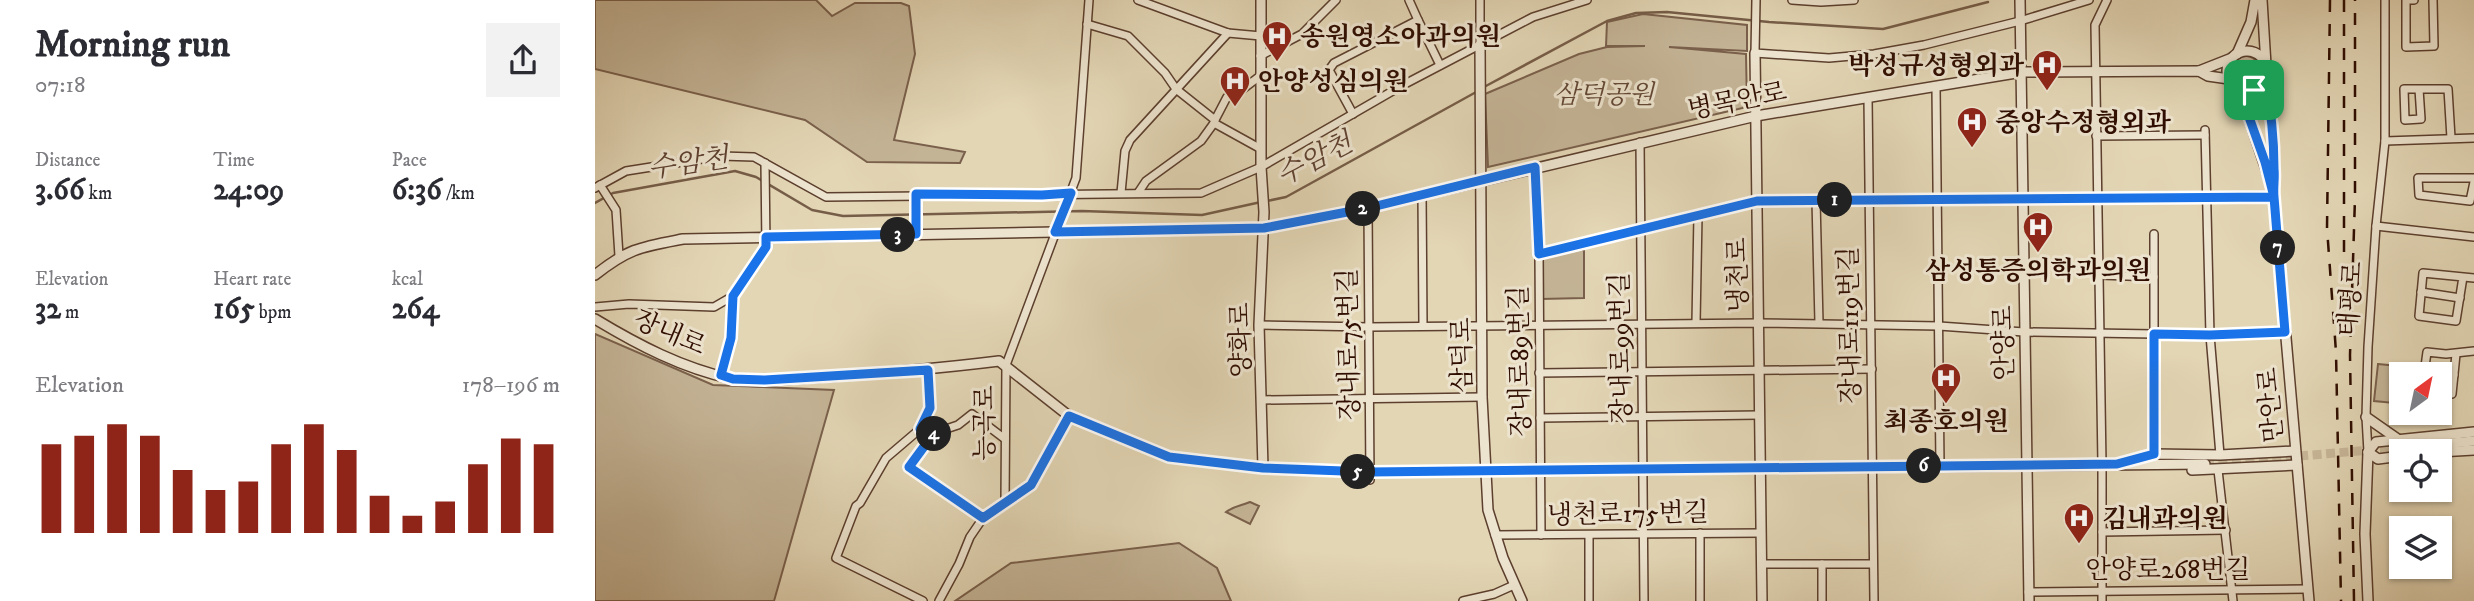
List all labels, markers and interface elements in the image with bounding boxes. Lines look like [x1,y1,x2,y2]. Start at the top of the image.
hospital icon: 송원영소아과의원 [1260,19,1294,63]
text: Morning run [35,21,230,69]
place label: 송원영소아과의원 [1300,21,1501,54]
button: share [486,23,560,97]
hospital icon: 박성규성형외과 [2030,48,2064,92]
place label: 박성규성형외과 [1848,50,2025,83]
pin [2224,60,2284,120]
hospital icon: 안양성심의원 [1218,64,1252,108]
place label: 안양성심의원 [1258,66,1409,99]
text: 07:18 [35,71,85,100]
icon: arrive [2235,71,2273,109]
street label: 병목안로 [1685,76,1790,127]
park label: 삼덕공원 [1554,79,1656,112]
hospital icon: 중앙수정형외과 [1955,105,1989,149]
place label: 중앙수정형외과 [1995,107,2172,140]
water label: 수암천 [1271,124,1361,193]
water label: 수암천 [646,140,733,186]
text: Distance [35,149,100,172]
text: Time [213,149,255,172]
text: Pace [392,149,427,172]
text: 3.66 [35,172,85,209]
text: 24:09 [213,172,284,209]
text: 6:36 [392,172,442,209]
text: km [85,182,112,205]
text: /km [442,182,475,205]
pin: 1 [1817,182,1853,218]
text: 1 [1831,188,1838,211]
pin: 2 [1345,192,1381,227]
text: 2 [1358,197,1367,220]
hospital icon: 삼성통증의학과의원 [2021,210,2055,254]
pin: 3 [881,218,915,252]
text: 3 [894,223,901,246]
pin: 7 [2261,230,2295,266]
text: 7 [2272,236,2283,259]
street label: 냉천로 [1721,237,1756,313]
street label: 장내로119번길 [1833,246,1868,404]
place label: 삼성통증의학과의원 [1925,255,2151,288]
street label: 태평로 [2332,260,2371,338]
text: Elevation [35,268,109,291]
text: Heart rate [213,268,291,291]
text: kcal [392,268,423,291]
street label: 장내로75번길 [1332,268,1367,420]
street label: 장내로99번길 [1604,272,1639,424]
street label: 장내로89번길 [1503,285,1538,437]
text: 32 [35,291,61,328]
text: 165 [213,291,255,328]
text: 264 [392,291,439,328]
text: m [61,301,79,324]
text: bpm [255,301,292,324]
street label: 양화로 [1224,302,1259,378]
street label: 장내로 [628,303,711,363]
street label: 안양로 [1987,305,2022,381]
street label: 삼덕로 [1445,317,1480,393]
hospital icon: 최종호의원 [1929,361,1963,405]
north arrow [2389,362,2452,425]
map controls [2389,362,2452,579]
street label: 만안로 [2252,366,2291,444]
text: Elevation [35,371,124,400]
text: 178–196 m [462,371,560,400]
street label: 능곡로 [969,385,1002,461]
place label: 최종호의원 [1883,406,2009,439]
pin: 4 [917,416,951,452]
text: 4 [928,422,939,445]
button: locate [2389,439,2452,502]
pin: 6 [1907,448,1941,484]
pin: 5 [1341,454,1375,490]
text: 6 [1919,454,1928,477]
text: 5 [1353,460,1362,483]
street label: 냉천로175번길 [1547,497,1709,532]
hospital icon: 김내과의원 [2062,501,2096,545]
place label: 김내과의원 [2102,503,2228,536]
button: layers [2389,516,2452,579]
street label: 안양로268번길 [2086,554,2250,587]

